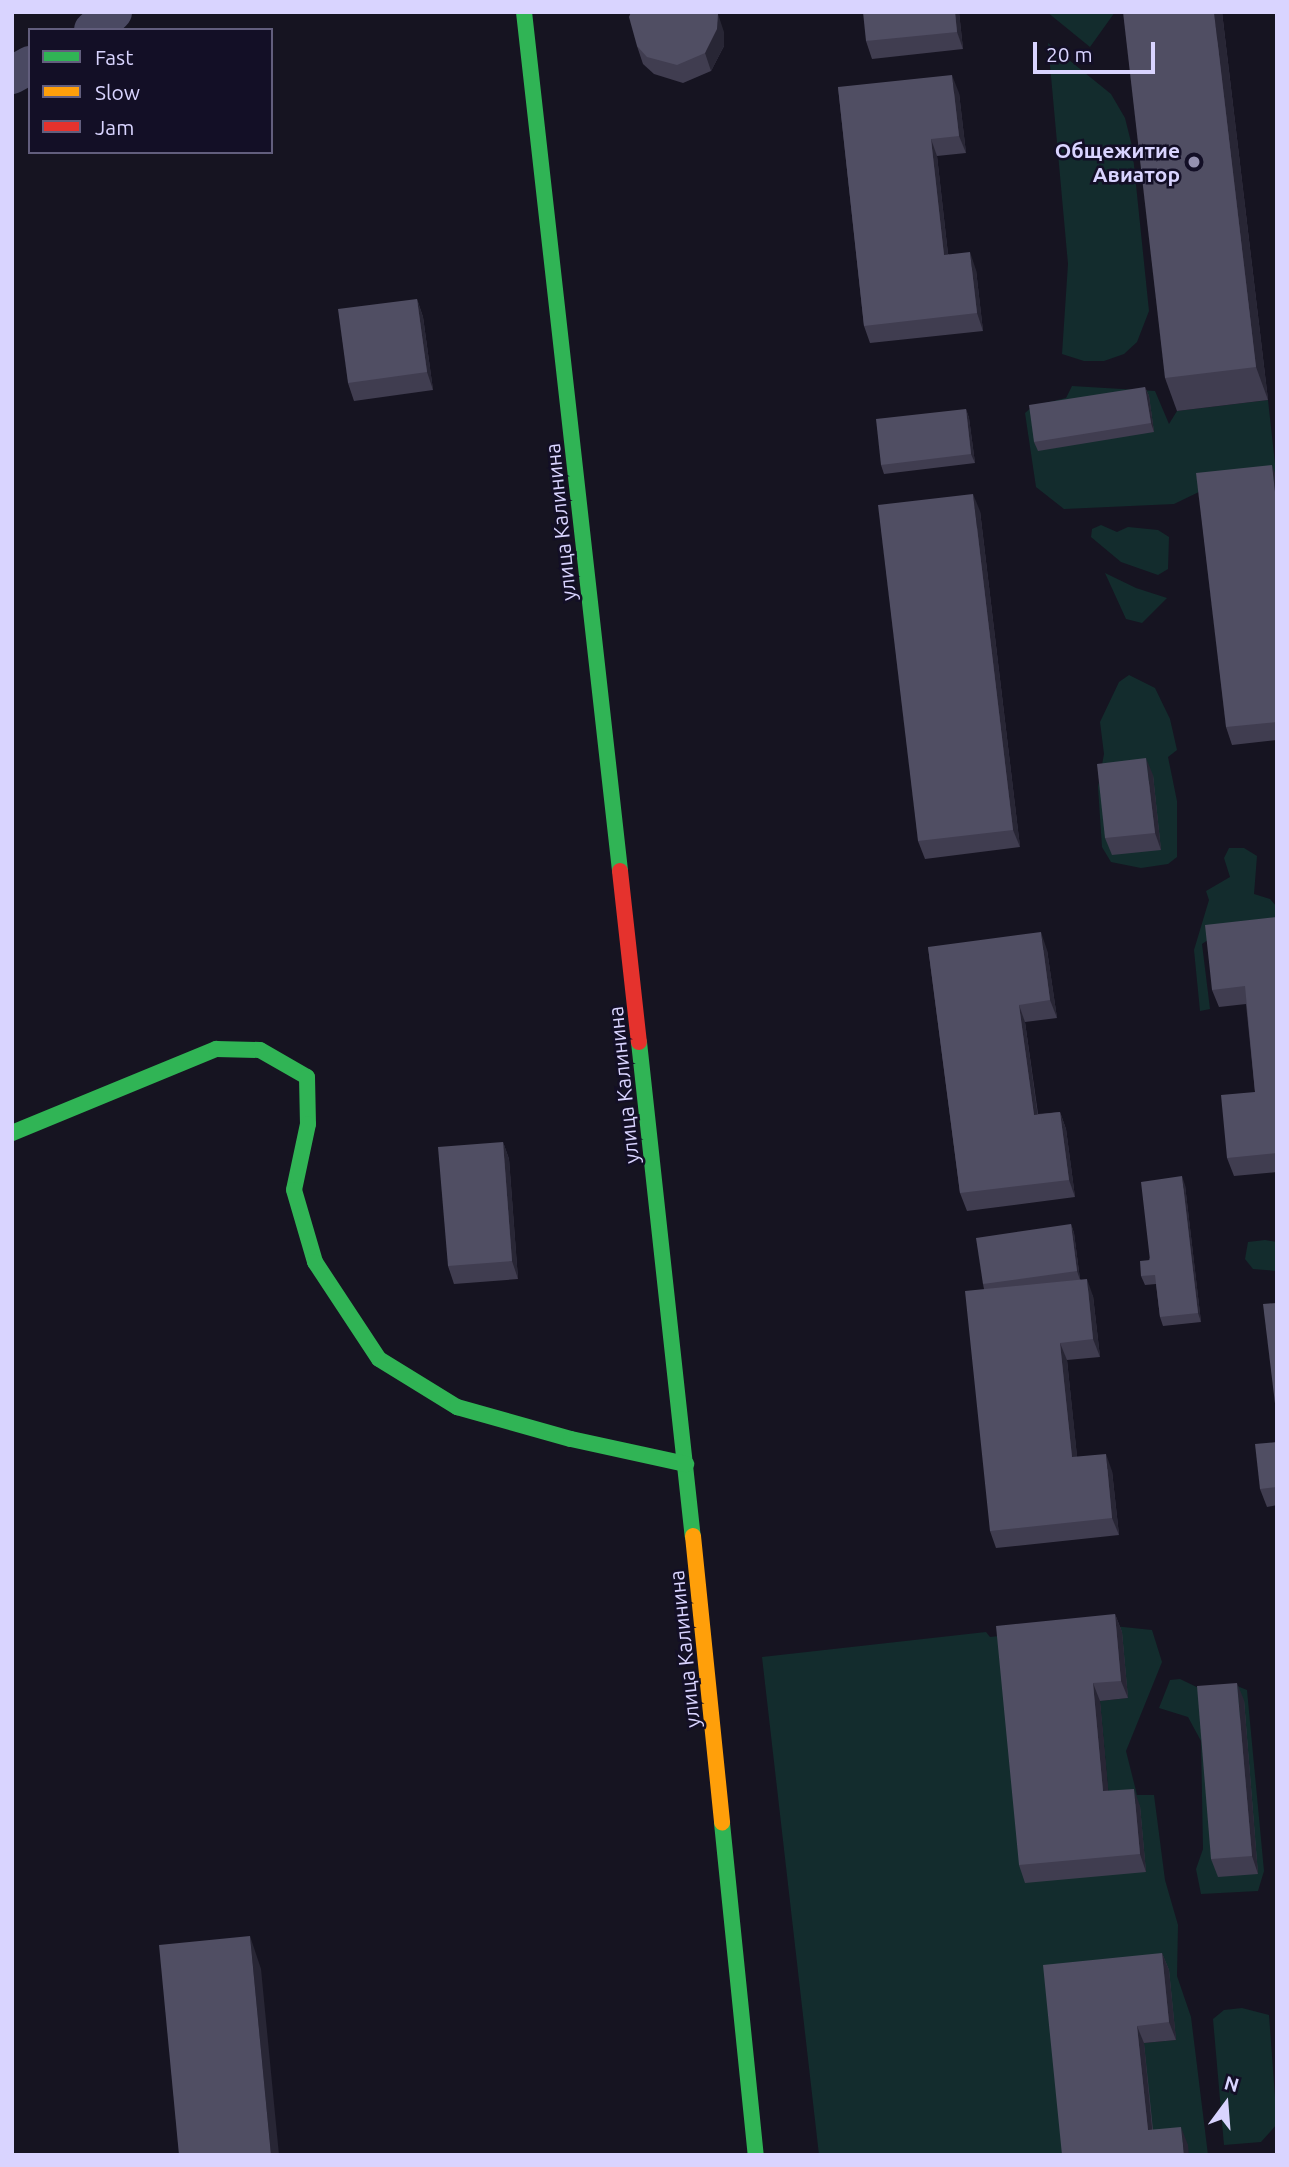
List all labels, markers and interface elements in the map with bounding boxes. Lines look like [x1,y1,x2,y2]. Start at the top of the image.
legend [28,28,273,154]
scale bar [1037,28,1160,72]
text: 20 m [1046,42,1093,66]
text: Fast [95,45,133,69]
text: Slow [95,80,140,104]
text: Jam [95,115,134,139]
place label: Общежитие Авиатор [1055,137,1180,187]
marker: Общежитие Авиатор [1186,154,1202,170]
street label: улица Калинина [539,442,581,602]
street label: улица Калинина [602,1005,644,1165]
street label: улица Калинина [663,1569,705,1729]
north arrow [1191,2069,1261,2139]
text: N [1222,2071,1242,2096]

